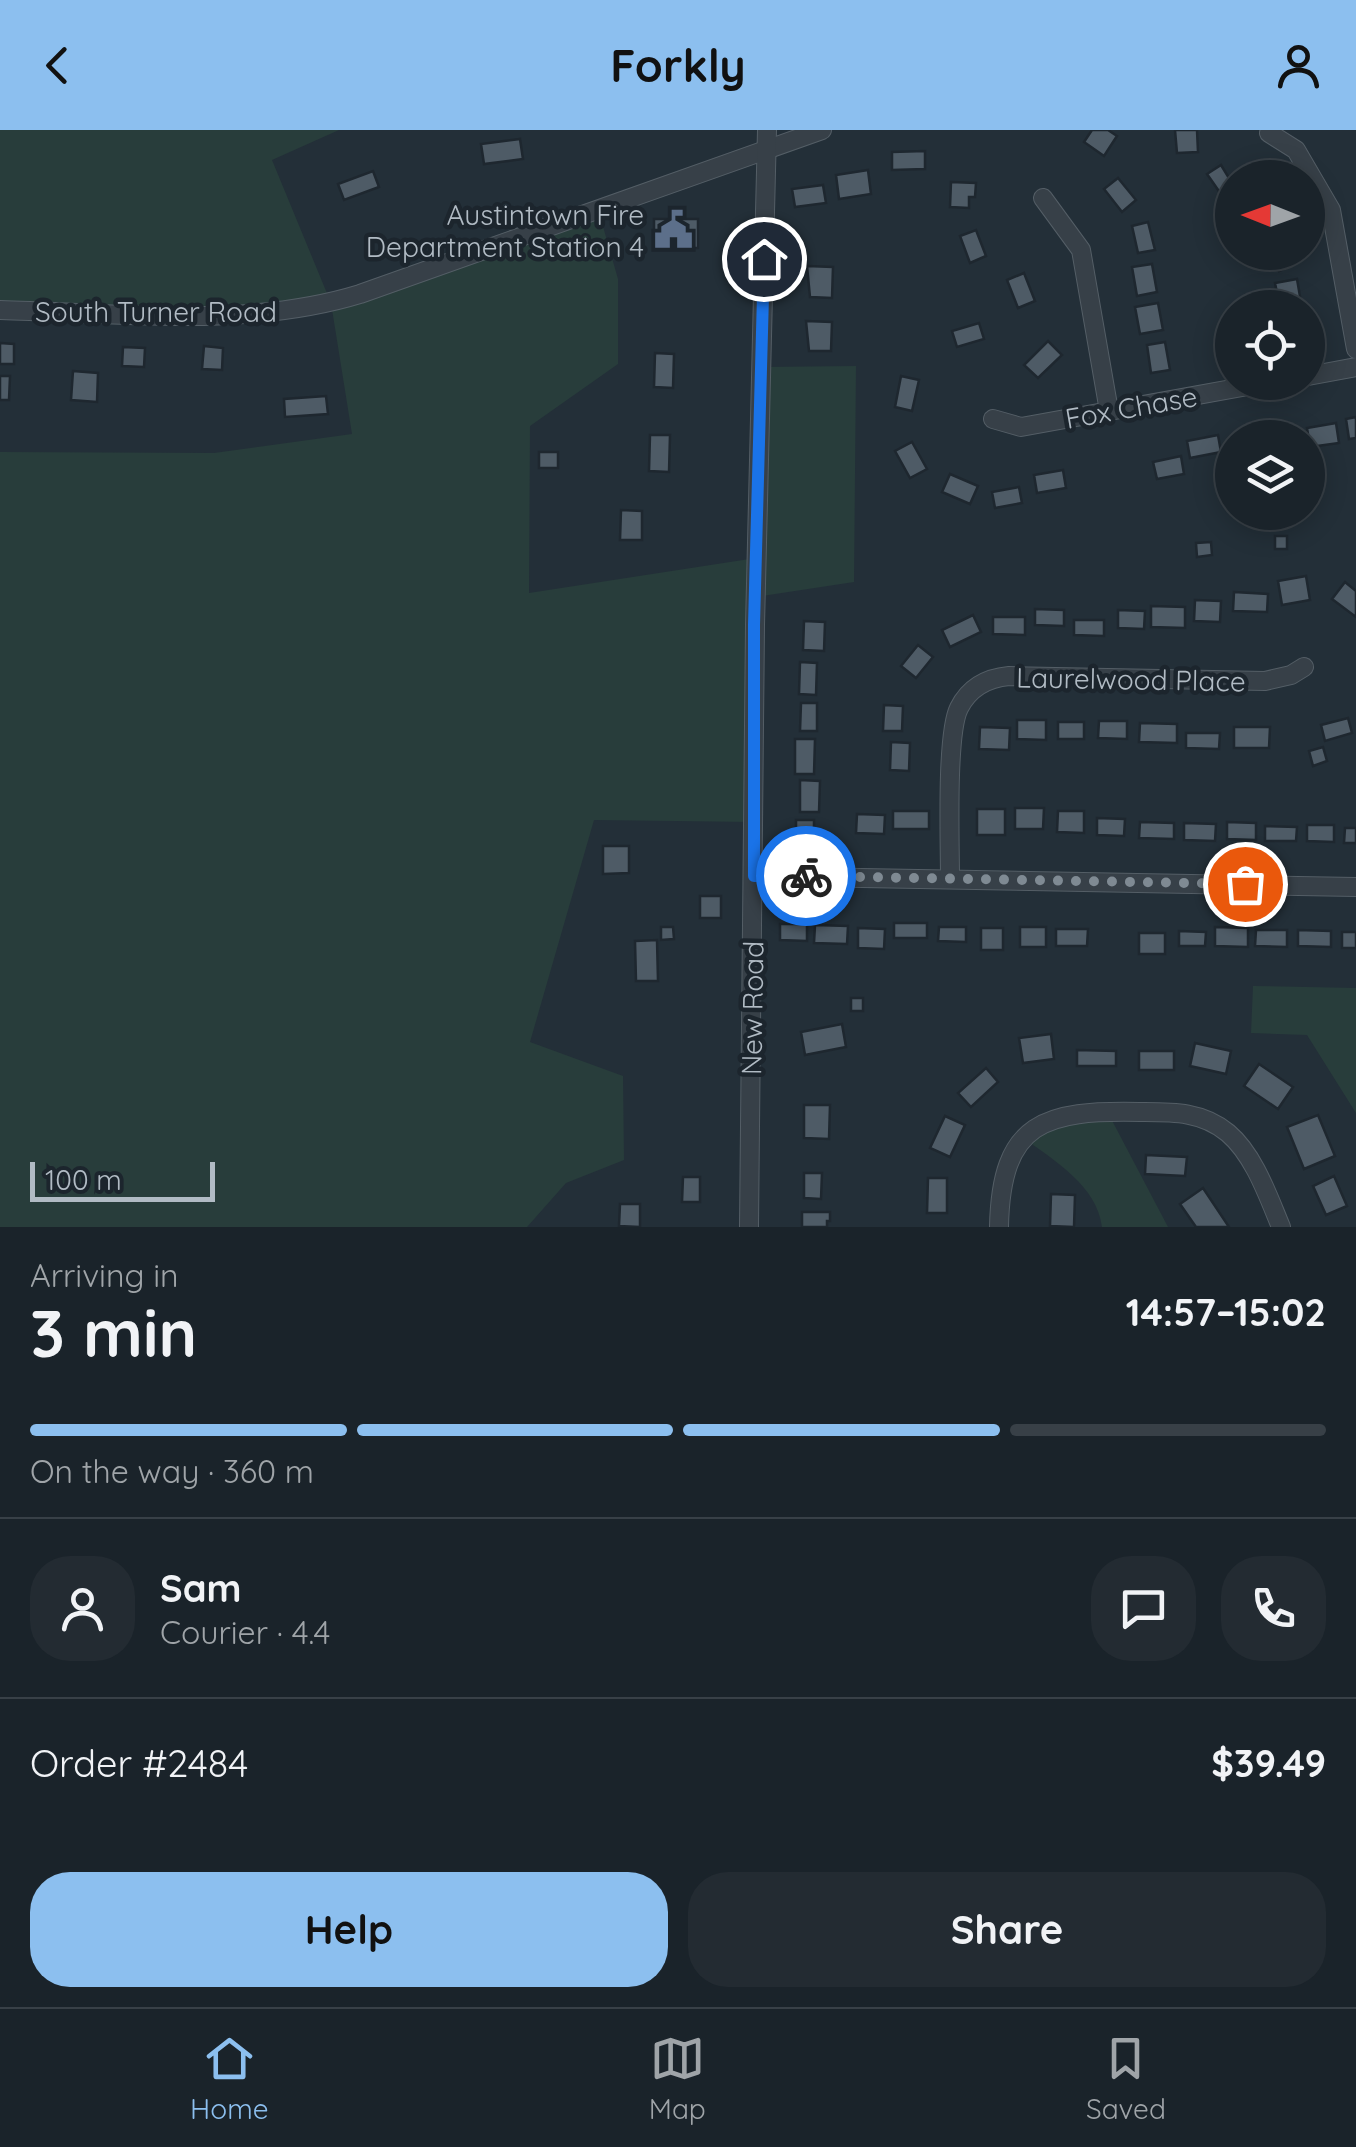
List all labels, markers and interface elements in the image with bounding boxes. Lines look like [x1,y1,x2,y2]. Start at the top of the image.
text: Forkly [610,37,746,93]
icon: back [30,38,85,93]
icon: person [1271,38,1326,93]
north arrow [1215,160,1325,270]
map controls [1215,160,1325,530]
place label: Austintown Fire Department Station 4 [366,197,644,264]
public building icon: Austintown Fire Department Station 4 [653,209,695,251]
pin [722,217,807,302]
icon: home [737,232,792,287]
button: locate [1215,290,1325,400]
street label: South Turner Road [35,294,277,329]
street label: Fox Chase [1062,378,1200,436]
button: layers [1215,420,1325,530]
street label: Laurelwood Place [1016,660,1246,698]
courier [756,826,856,926]
pin [1203,842,1288,927]
icon: bike [779,849,834,904]
icon: bag [1218,857,1273,912]
street label: New Road [733,941,771,1075]
scale bar [30,1157,215,1202]
text: 100 m [45,1162,122,1197]
text: Arriving in [30,1255,179,1295]
text: 14:57–15:02 [1126,1288,1326,1336]
text: 3 min [30,1292,197,1373]
text: On the way · 360 m [30,1451,314,1491]
button: person [30,1556,135,1661]
button: chat [1091,1556,1196,1661]
button: phone [1221,1556,1326,1661]
text: Sam [160,1564,242,1612]
text: Courier · 4.4 [160,1612,330,1652]
text: Order #2484 [30,1739,248,1787]
text: $39.49 [1211,1739,1326,1787]
button: Help [30,1872,668,1987]
button: Share [688,1872,1326,1987]
tab: Home [190,2031,269,2126]
tab: Map [649,2031,706,2126]
tab: Saved [1086,2031,1166,2126]

